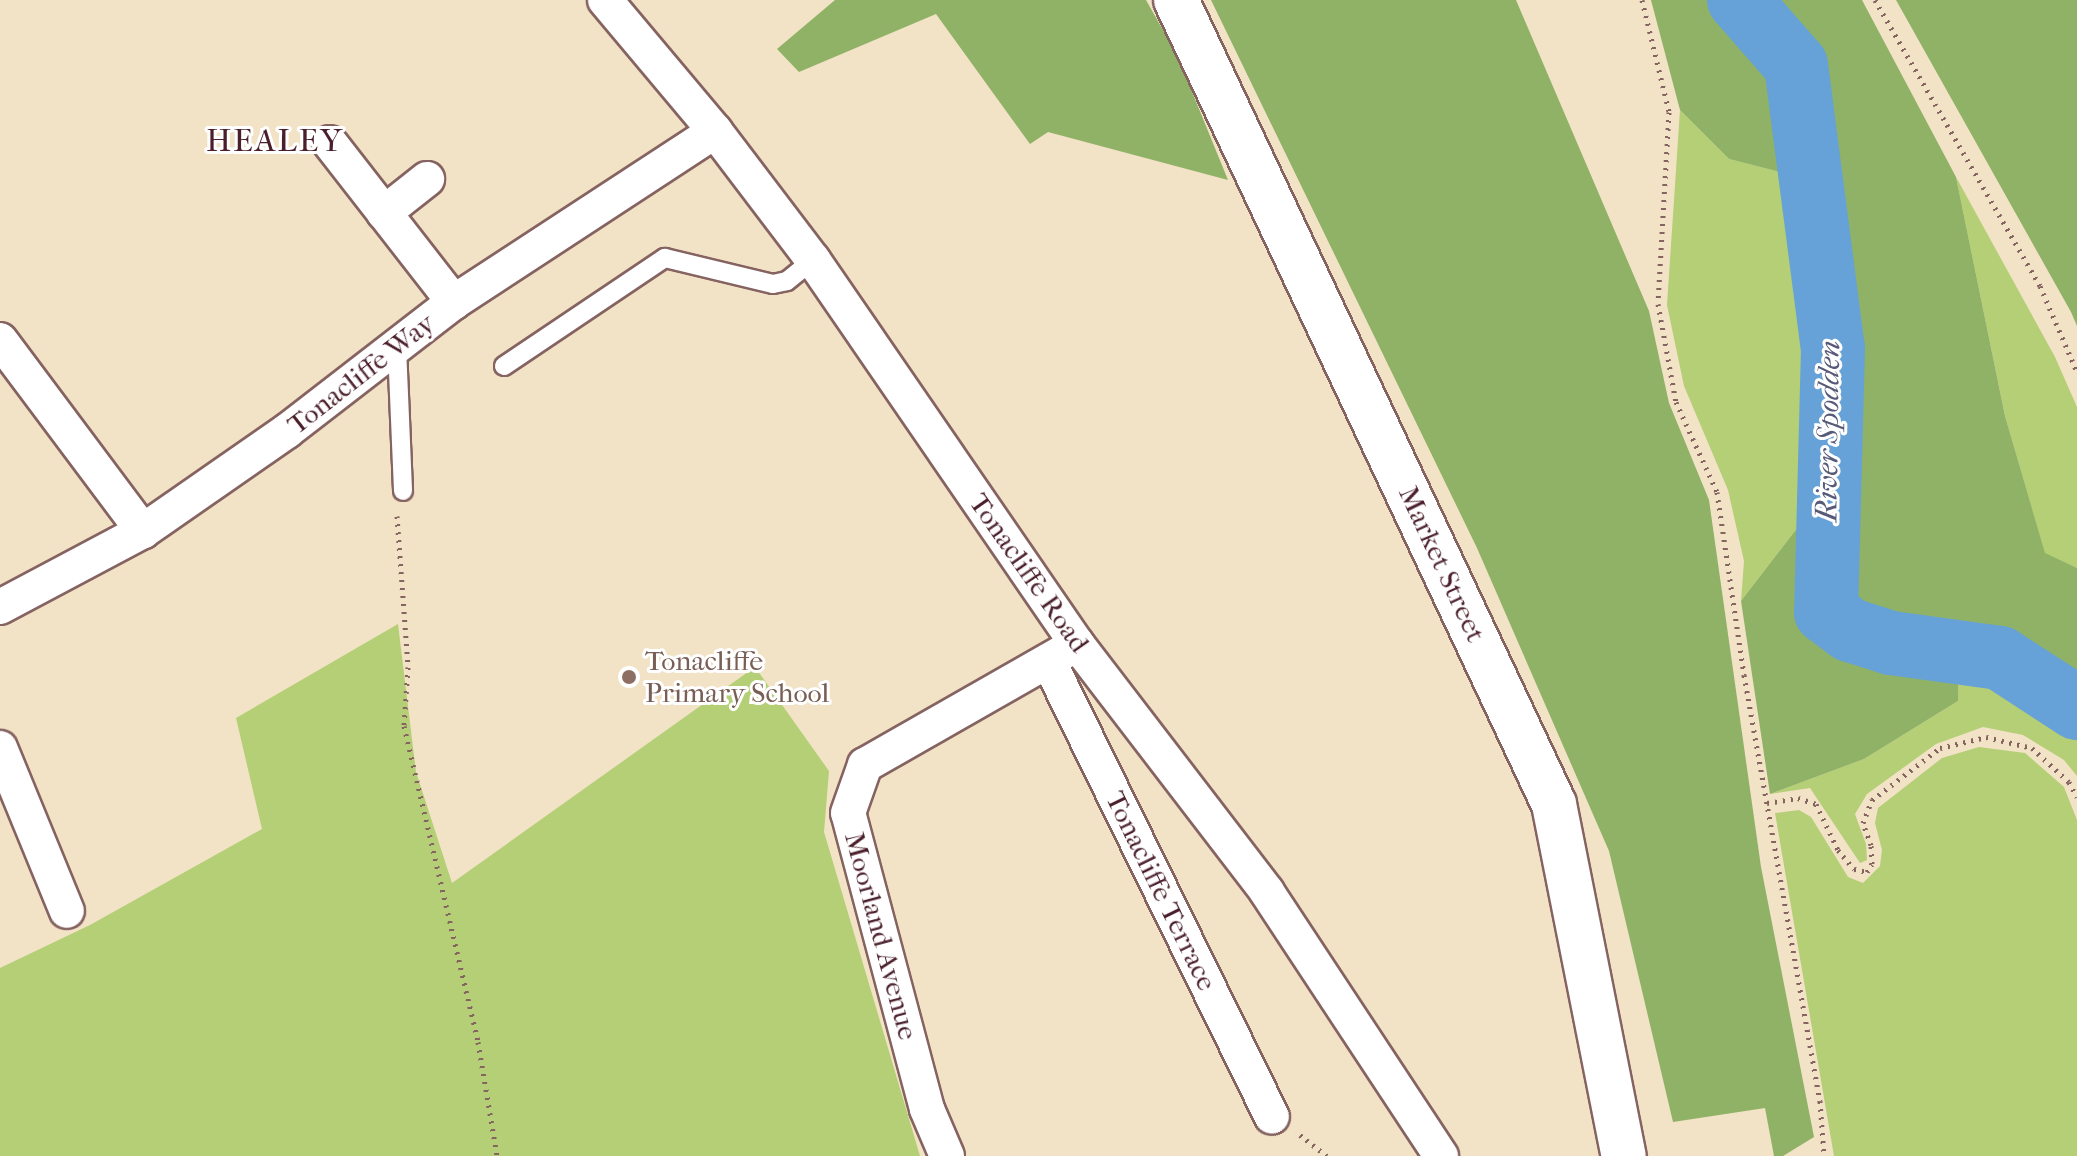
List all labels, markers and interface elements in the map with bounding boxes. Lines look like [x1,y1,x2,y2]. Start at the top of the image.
district label: HEALEY [206,122,344,160]
street label: Tonacliffe Way [281,306,441,442]
water label: River Spodden [1809,340,1849,522]
street label: Market Street [1391,481,1493,647]
street label: Tonacliffe Road [962,487,1096,659]
place label: Tonacliffe Primary School [645,644,829,710]
marker: Tonacliffe Primary School [620,668,638,686]
street label: Tonacliffe Terrace [1098,786,1224,996]
street label: Moorland Avenue [837,828,925,1044]

